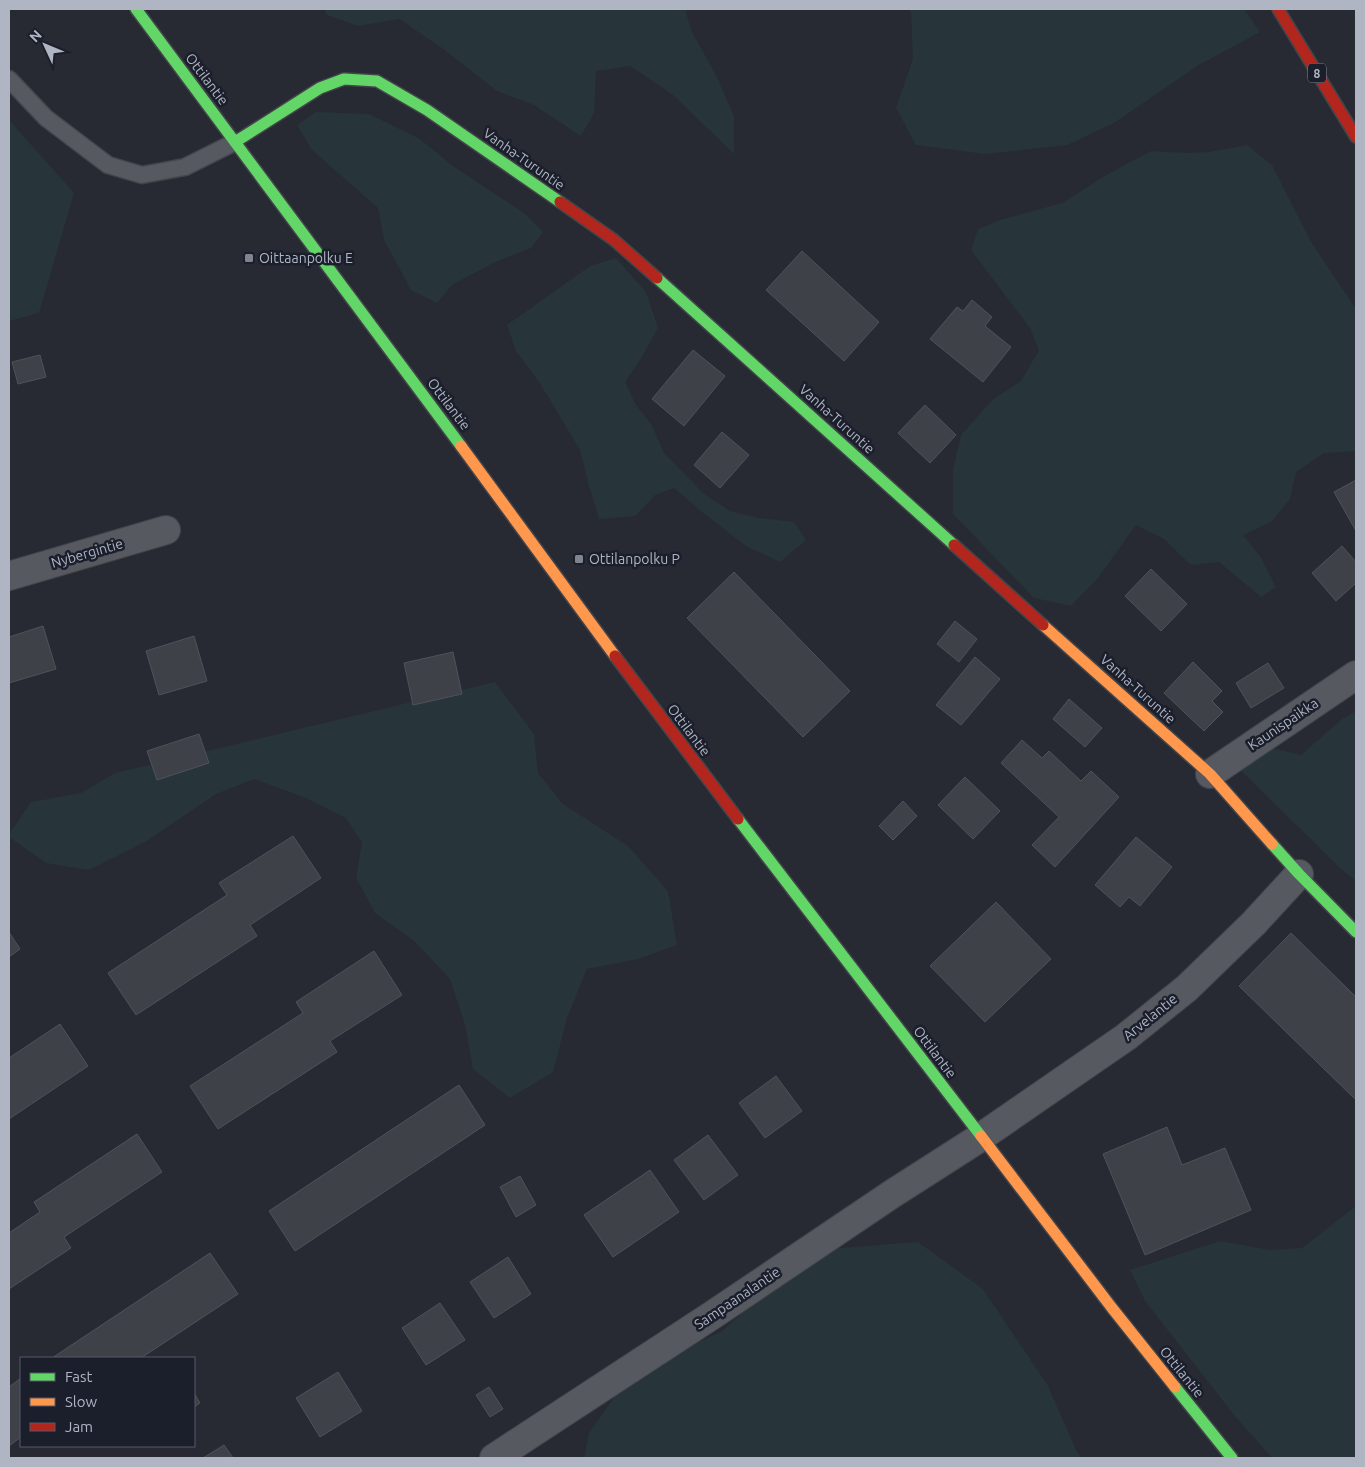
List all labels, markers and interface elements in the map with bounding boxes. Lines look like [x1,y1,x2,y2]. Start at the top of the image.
north arrow [20,20,70,70]
text: N [26,27,45,45]
street label: Ottilantie [182,50,232,108]
road number: 8 [1308,64,1326,82]
street label: Vanha-Turuntie [480,125,568,193]
place label: Oittaanpolku E [259,250,353,266]
marker: Oittaanpolku E [243,252,255,264]
street label: Ottilantie [424,375,474,433]
street label: Vanha-Turuntie [796,381,878,457]
street label: Nybergintie [49,535,125,571]
place label: Ottilanpolku P [589,551,680,567]
marker: Ottilanpolku P [573,553,585,565]
street label: Vanha-Turuntie [1097,651,1179,727]
street label: Kaunispaikka [1245,695,1321,753]
street label: Ottilantie [664,701,714,759]
street label: Arvelantie [1120,990,1180,1044]
street label: Ottilantie [910,1023,960,1081]
street label: Sampaanalantie [691,1263,783,1333]
street label: Ottilantie [1157,1343,1207,1401]
legend [20,1357,195,1447]
text: Fast [65,1368,93,1385]
text: Slow [65,1393,98,1410]
text: Jam [65,1418,93,1435]

